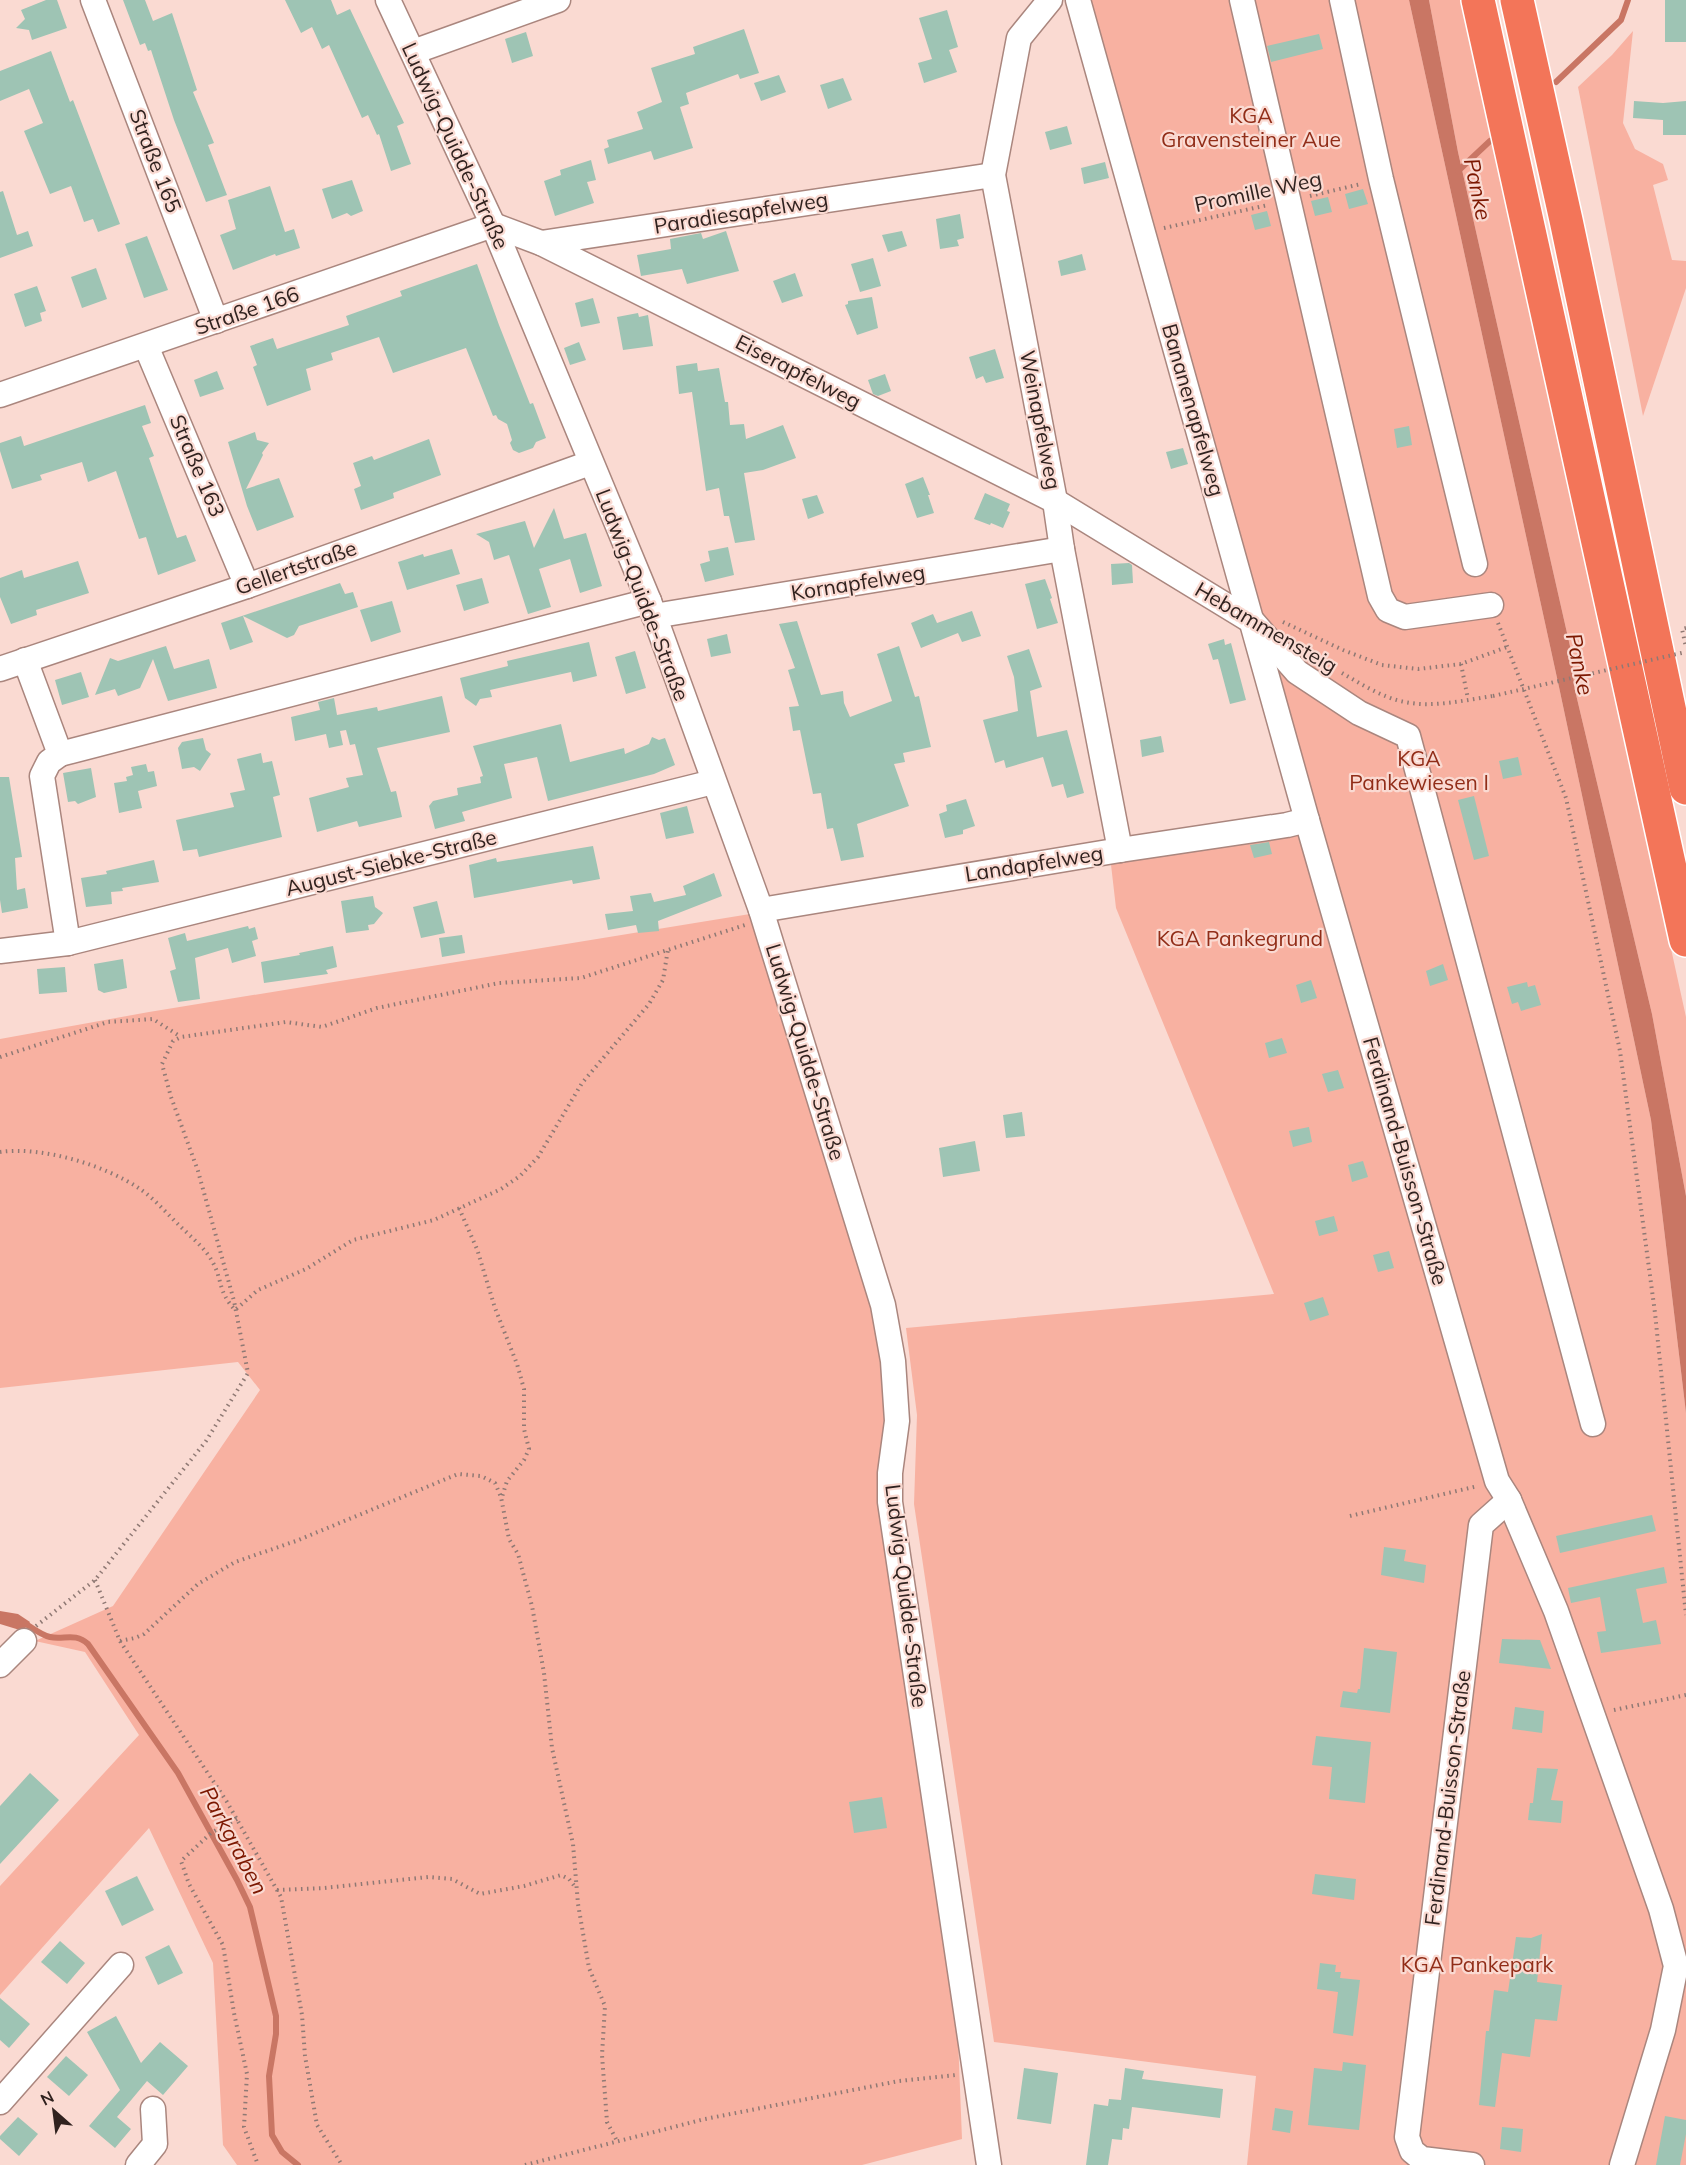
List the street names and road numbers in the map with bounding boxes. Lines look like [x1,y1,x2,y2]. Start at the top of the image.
street label: Ludwig-Quidde-Straße [397,38,515,253]
street label: Straße 165 [124,105,188,216]
street label: Promille Weg [1192,165,1324,217]
street label: Paradiesapfelweg [652,185,830,239]
street label: Straße 166 [191,280,302,340]
street label: Bananenapfelweg [1157,320,1231,499]
street label: Eiserapfelweg [731,328,865,414]
street label: Weinapfelweg [1015,348,1067,492]
street label: Straße 163 [165,411,231,521]
street label: Ludwig-Quidde-Straße [591,485,695,704]
street label: Gellertstraße [232,534,360,600]
street label: Kornapfelweg [789,559,927,605]
street label: Hebammensteig [1191,576,1342,678]
street label: August-Siebke-Straße [283,823,499,901]
street label: Landapfelweg [963,839,1105,887]
street label: Ludwig-Quidde-Straße [761,940,851,1163]
street label: Ferdinand-Buisson-Straße [1358,1034,1454,1288]
street label: Ludwig-Quidde-Straße [880,1483,934,1709]
street label: Ferdinand-Buisson-Straße [1418,1669,1476,1927]

